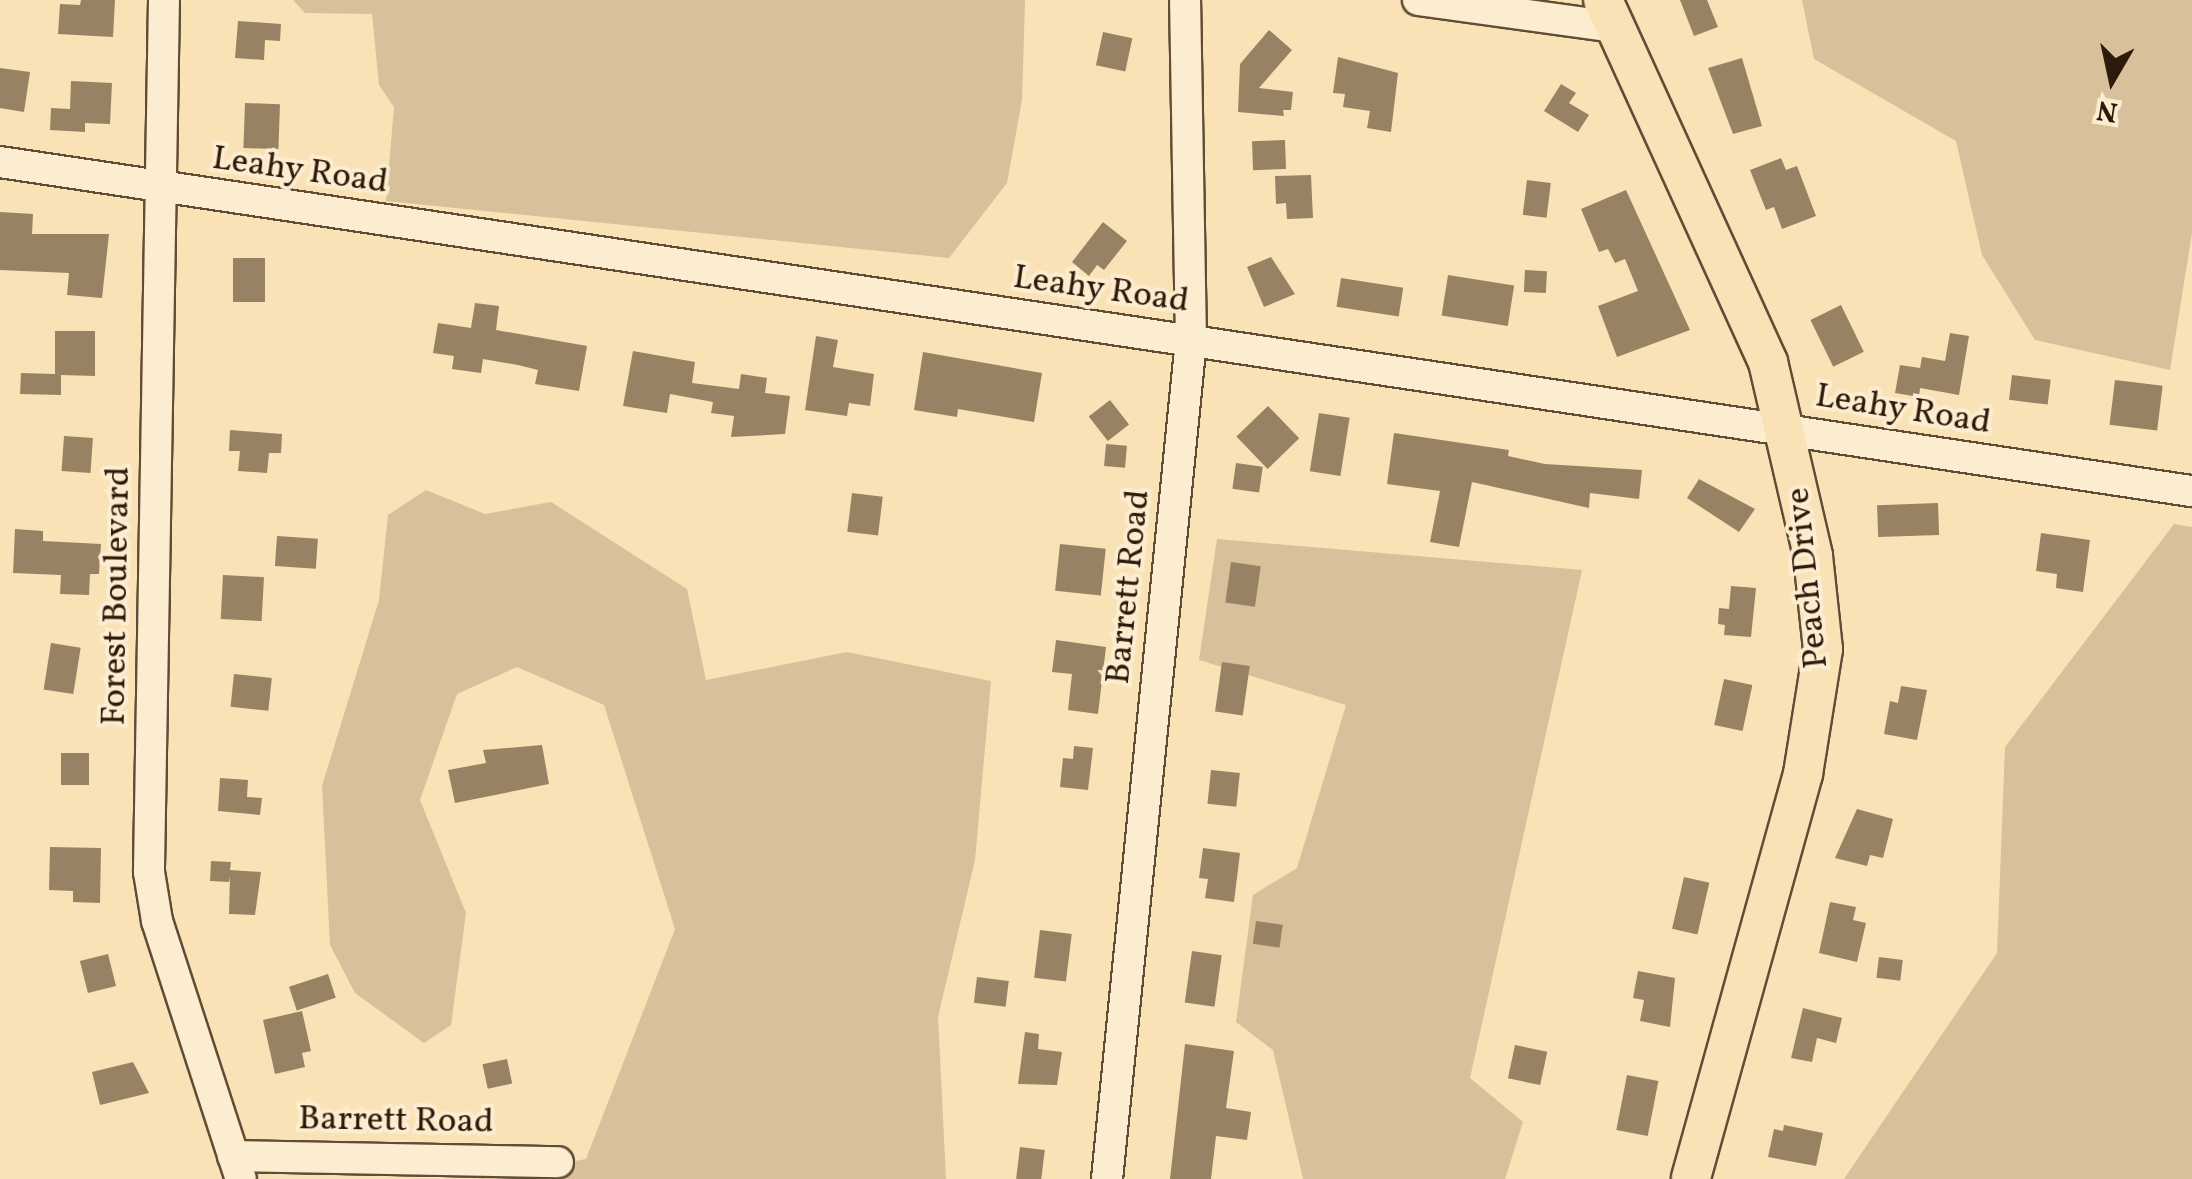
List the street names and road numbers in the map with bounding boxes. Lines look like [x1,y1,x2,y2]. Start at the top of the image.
street label: Leahy Road [209,138,391,204]
street label: Leahy Road [1010,257,1192,323]
street label: Leahy Road [1812,375,1994,445]
street label: Forest Boulevard [94,466,140,726]
street label: Peach Drive [1778,485,1838,671]
street label: Barrett Road [1098,488,1160,686]
street label: Barrett Road [298,1098,494,1144]

